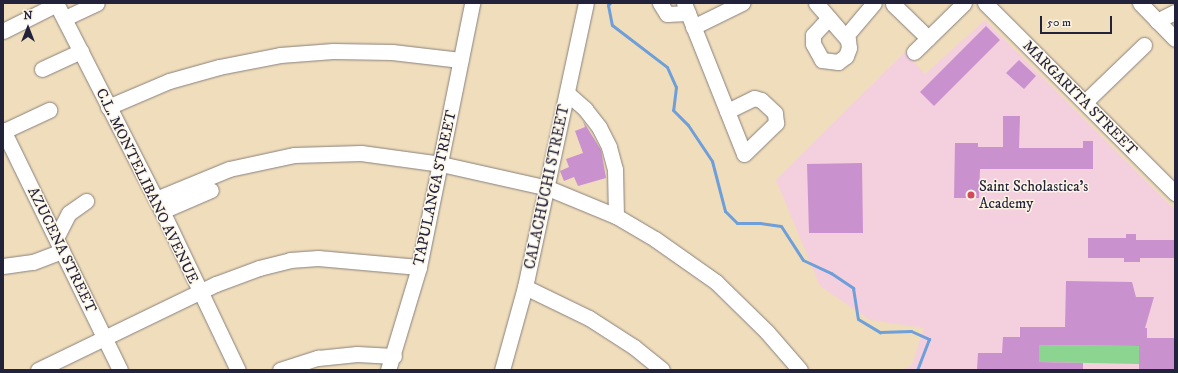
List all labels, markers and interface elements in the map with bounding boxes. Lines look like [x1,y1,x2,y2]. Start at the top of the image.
north arrow [8,8,48,48]
scale bar [1042,8,1114,34]
text: N [23,9,33,23]
text: 50 m [1047,15,1071,30]
street label: MARGARITA STREET [1019,37,1141,159]
street label: C.L. MONTELIBANO AVENUE [92,85,202,287]
street label: CALACHUCHI STREET [521,103,573,271]
street label: TAPULANGA STREET [410,109,460,267]
place label: Saint Scholastica's Academy [979,177,1088,212]
street label: AZUCENA STREET [24,184,100,316]
marker: Saint Scholastica's Academy [966,190,976,200]

